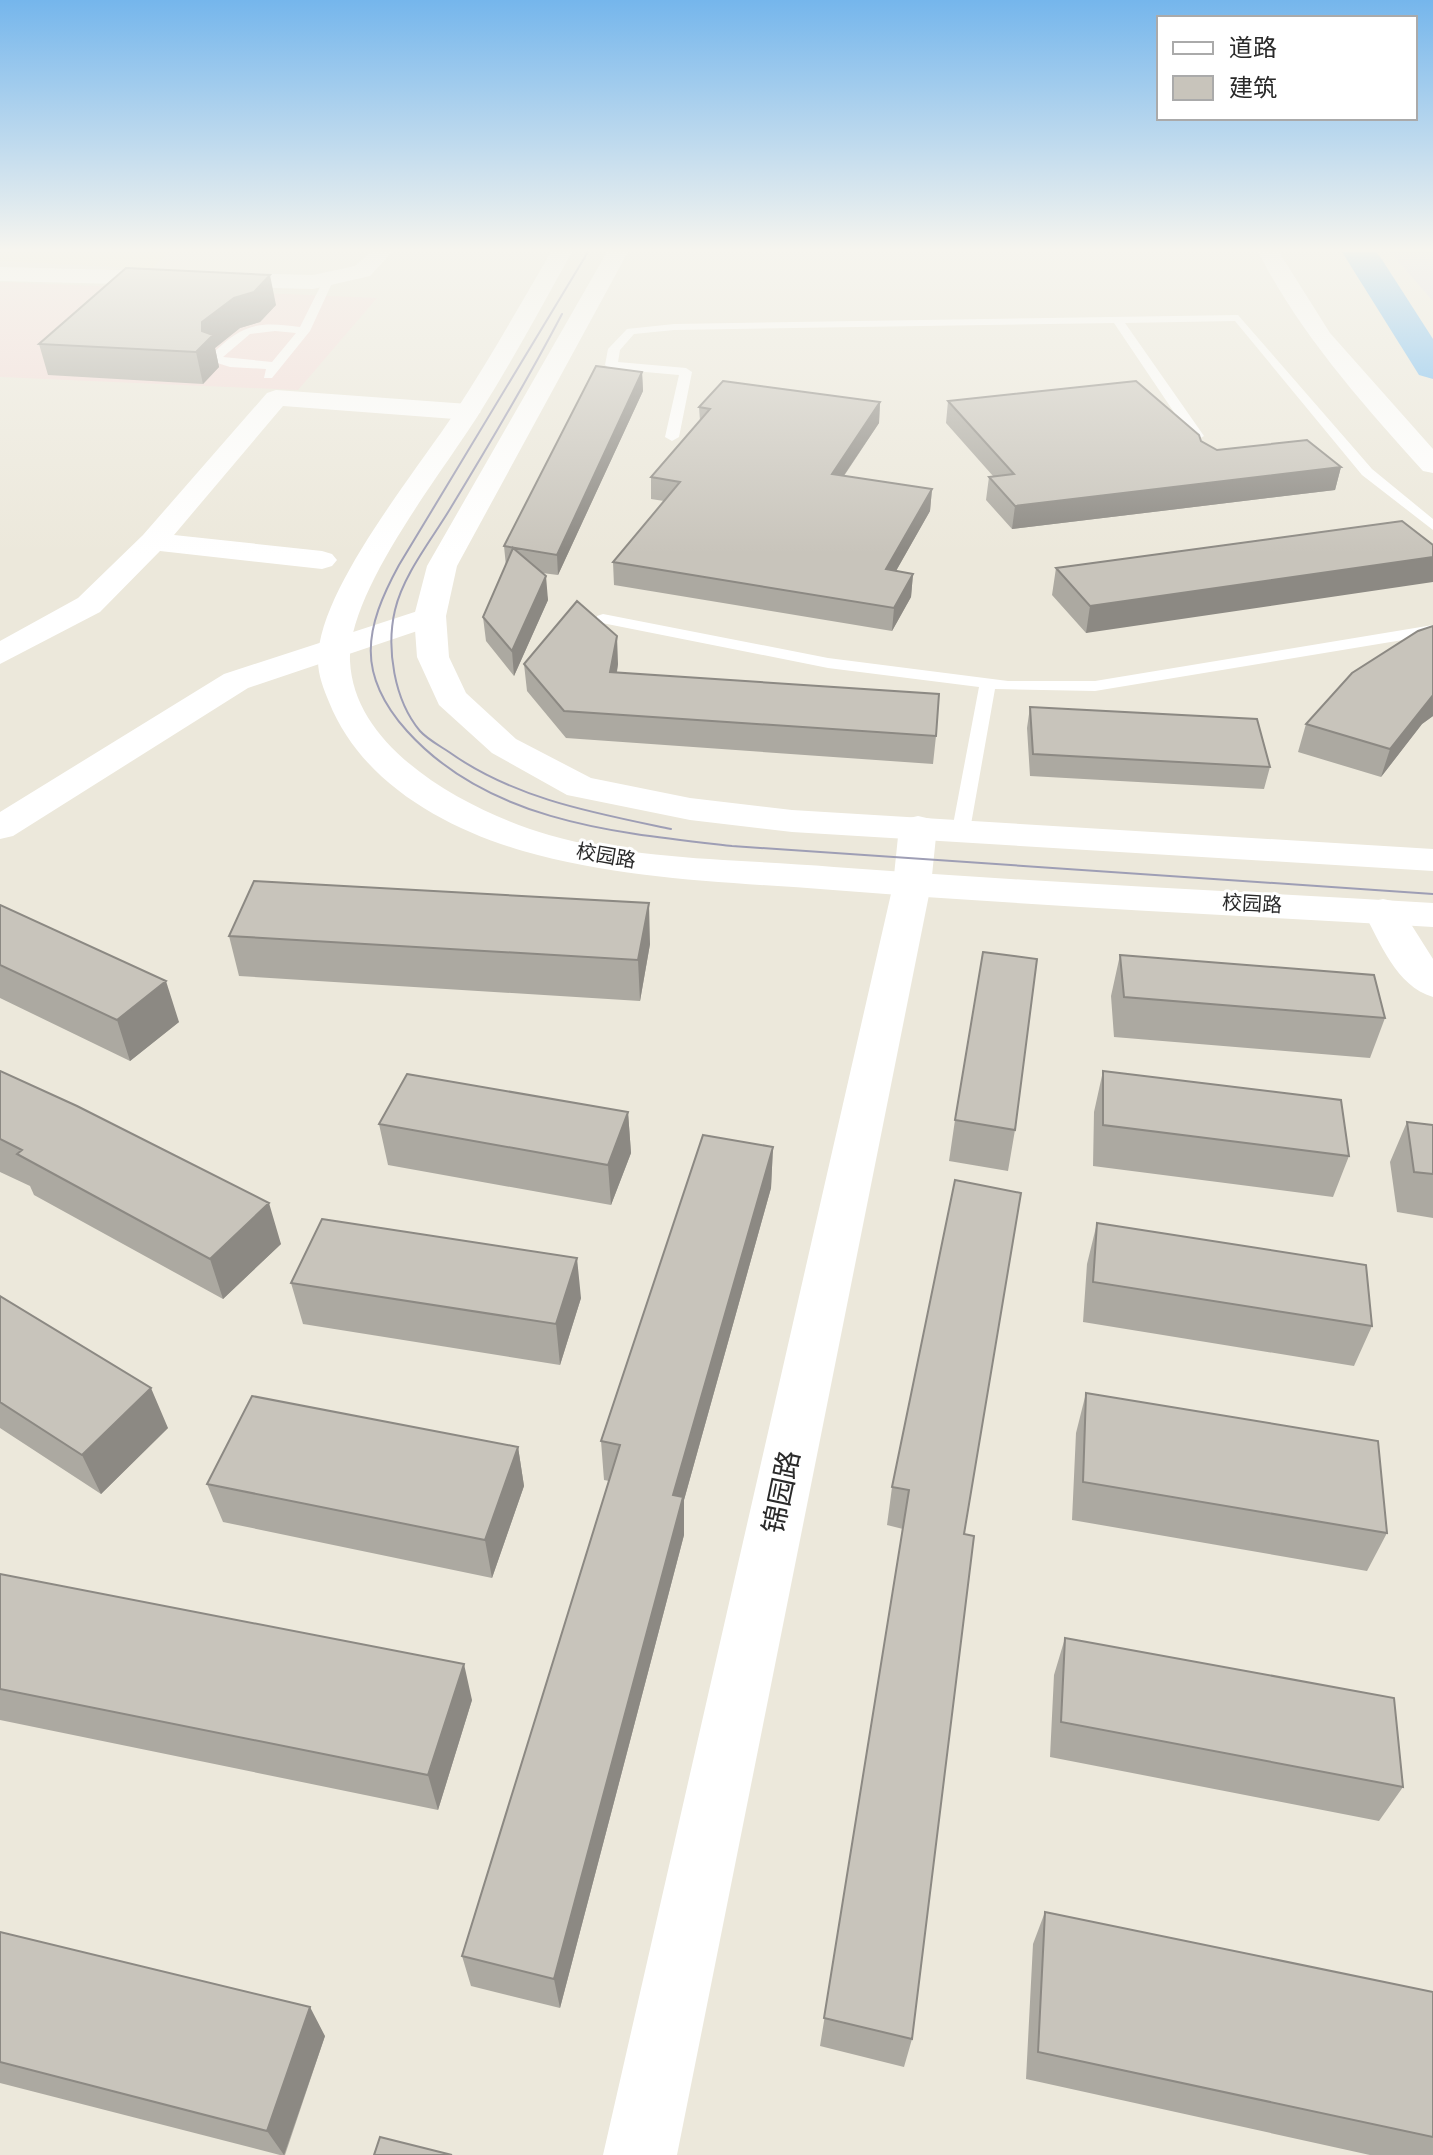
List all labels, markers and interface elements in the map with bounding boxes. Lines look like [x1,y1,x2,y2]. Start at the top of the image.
legend [1157,16,1417,120]
text: 道路 [1229,32,1277,64]
text: 建筑 [1229,72,1277,104]
street label: 校园路 [574,837,638,875]
street label: 校园路 [1221,889,1283,919]
street label: 锦园路 [755,1447,809,1537]

